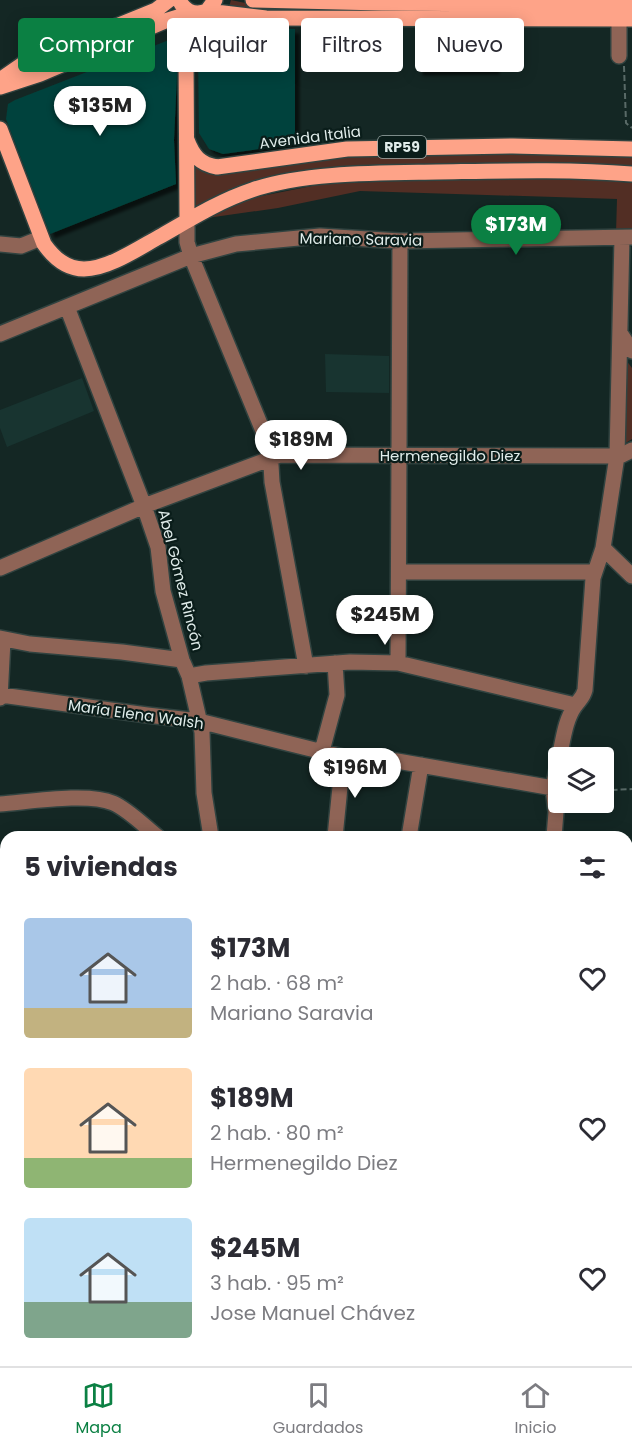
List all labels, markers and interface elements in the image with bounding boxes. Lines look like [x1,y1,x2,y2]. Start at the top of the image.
chip: Comprar [18,18,155,72]
chip: Alquilar [167,18,289,72]
chip: Filtros [301,18,403,72]
chip: Nuevo [415,18,524,72]
pin: $135M [58,86,142,137]
text: $135M [68,91,132,119]
street label: Avenida Italia [258,120,362,154]
road number: RP59 [378,136,426,158]
pin: $173M [474,205,558,256]
text: $173M [485,210,547,238]
street label: Mariano Saravia [300,227,422,251]
pin: $189M [259,420,343,471]
text: $189M [269,425,333,453]
street label: Hermenegildo Diez [380,445,520,466]
street label: Abel Gómez Rincón [153,507,209,653]
pin: $245M [343,595,427,646]
text: $245M [350,600,420,628]
street label: María Elena Walsh [67,694,205,734]
map controls [548,747,614,813]
button: layers [548,747,614,813]
pin: $196M [313,748,397,799]
text: $196M [323,753,387,781]
text: 5 viviendas [24,849,178,885]
icon: filters [576,851,609,884]
text: $173M [210,930,290,966]
icon: home [72,942,144,1014]
icon: heart [576,962,609,995]
text: 2 hab. · 68 m² [210,969,344,997]
text: Mariano Saravia [210,999,373,1027]
text: $189M [210,1080,294,1116]
icon: home [72,1092,144,1164]
icon: heart [576,1112,609,1145]
text: 2 hab. · 80 m² [210,1119,344,1147]
text: Hermenegildo Diez [210,1149,397,1177]
text: $245M [210,1230,300,1266]
icon: home [72,1242,144,1314]
icon: heart [576,1262,609,1295]
text: 3 hab. · 95 m² [210,1269,344,1297]
text: Jose Manuel Chávez [210,1299,415,1327]
tab: Mapa [76,1379,122,1440]
tab: Guardados [273,1379,363,1440]
tab: Inicio [514,1379,556,1440]

